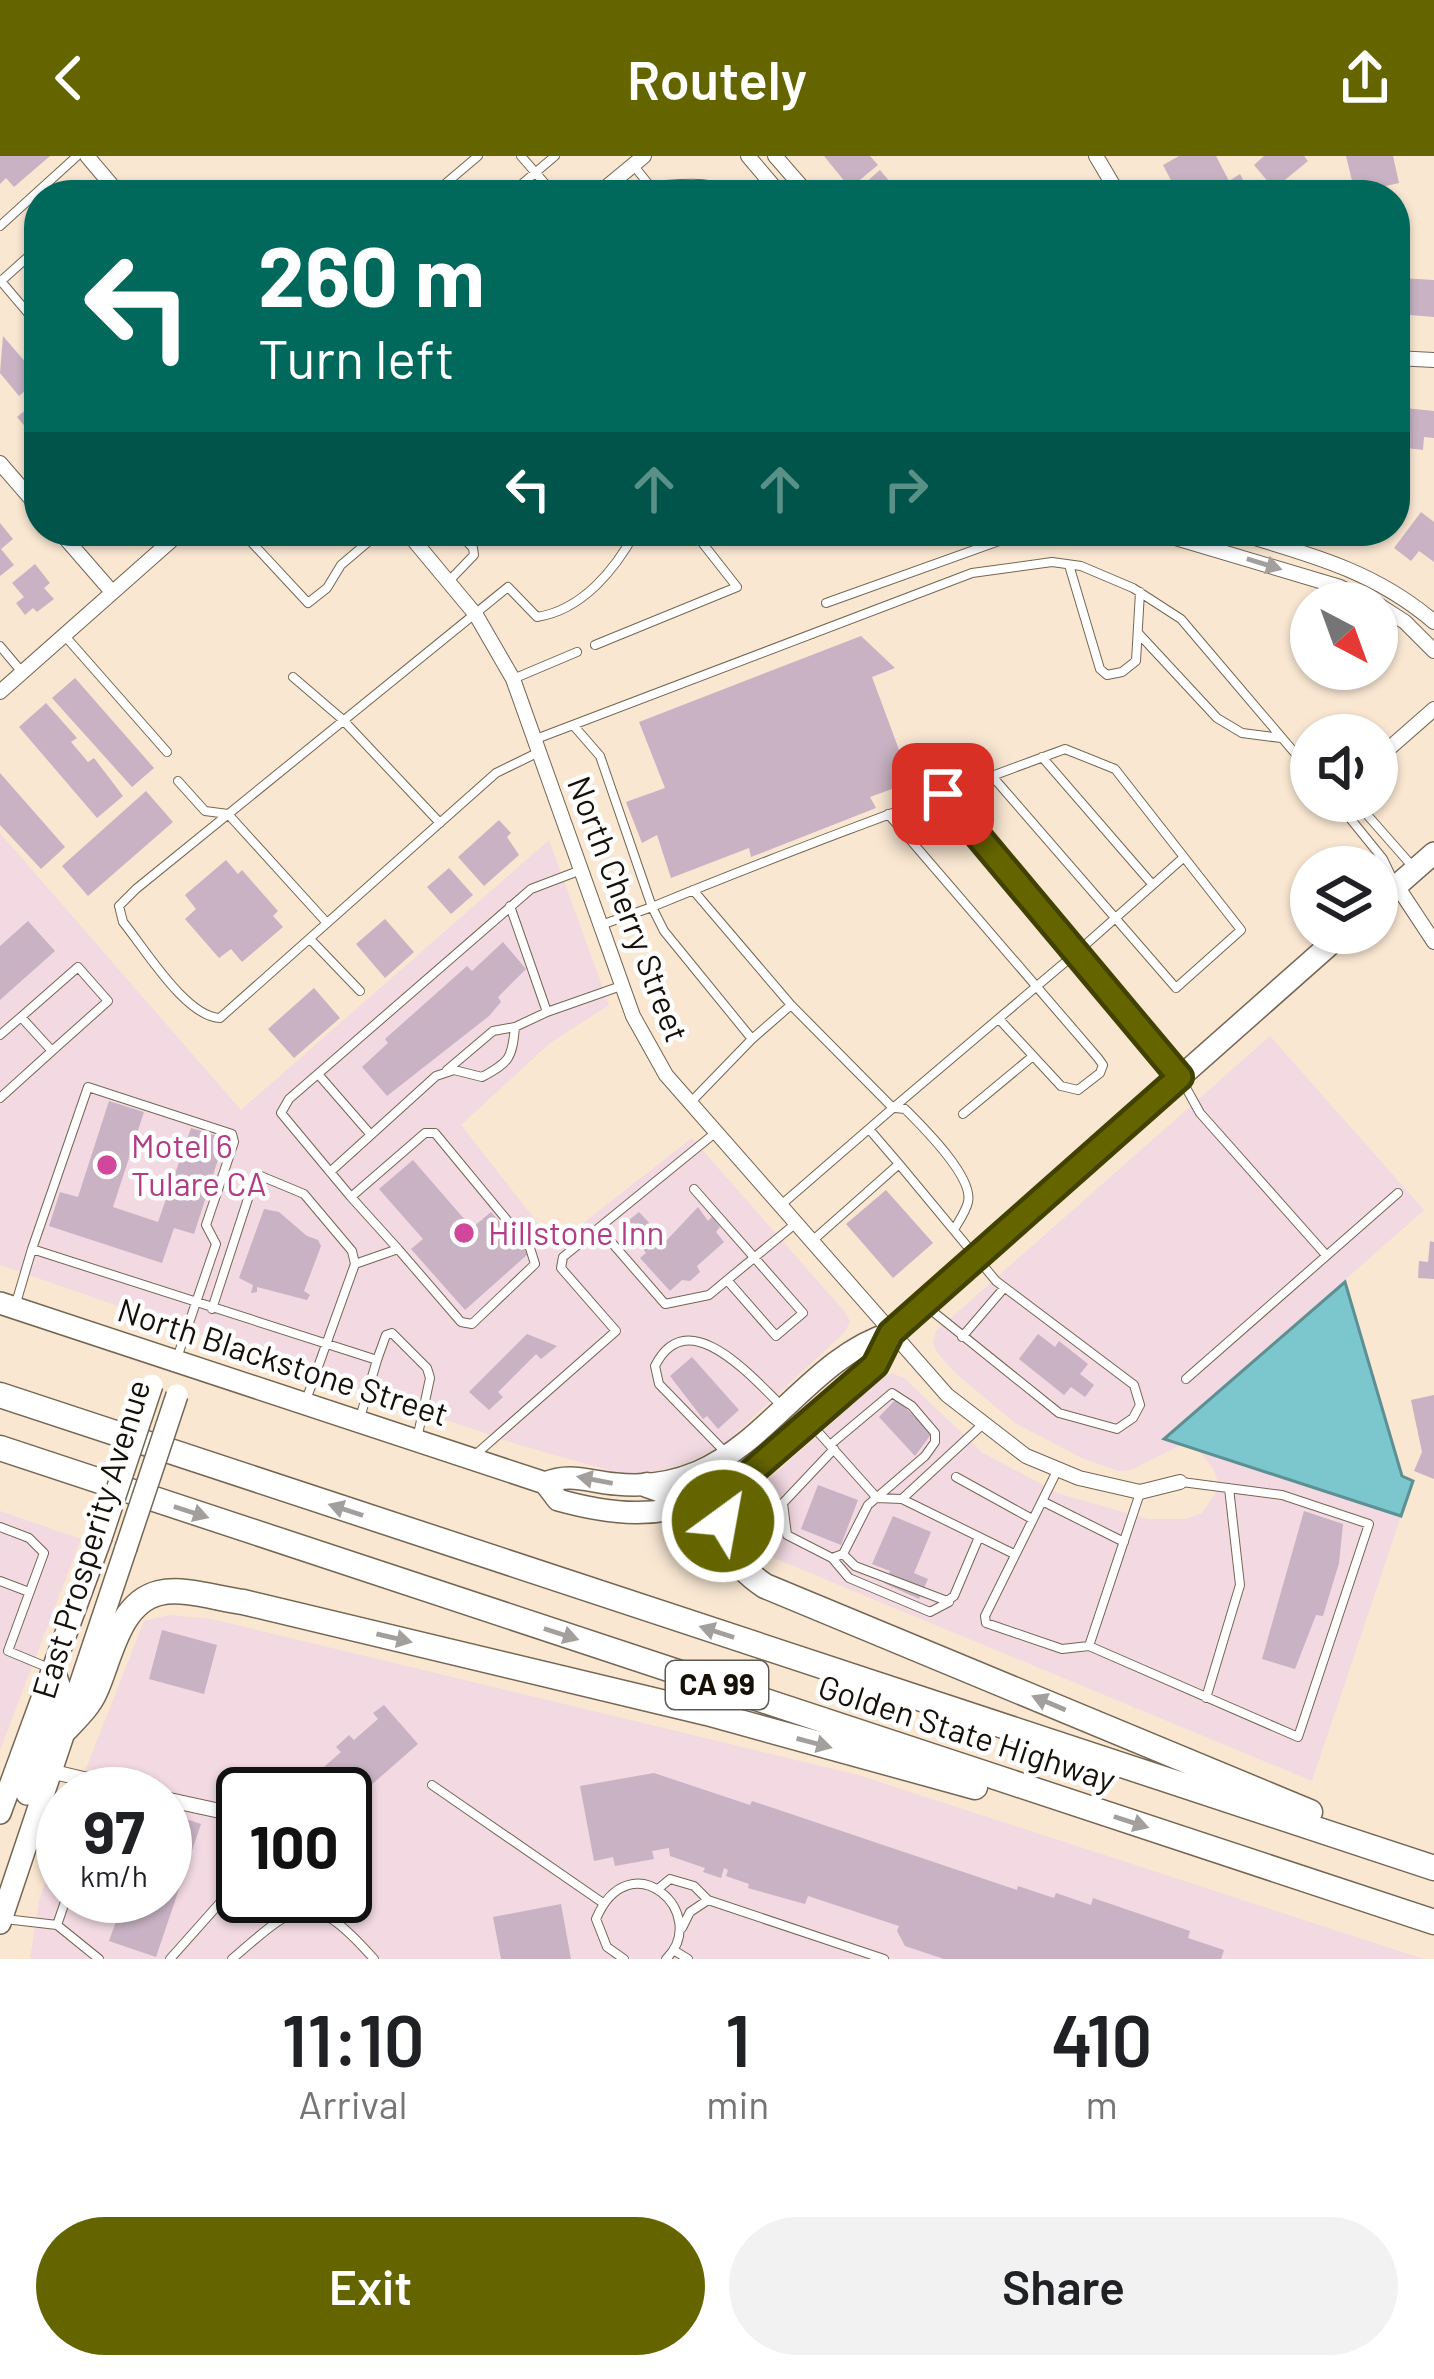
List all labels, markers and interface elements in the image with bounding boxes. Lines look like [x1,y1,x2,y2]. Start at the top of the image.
icon: back [36,45,102,111]
icon: share [1332,45,1398,111]
text: Routely [627,46,807,111]
text: 260 m [258,223,485,324]
icon: left [60,228,216,384]
text: Turn left [258,325,455,390]
icon: left [495,456,561,522]
icon: ahead [621,456,687,522]
icon: ahead [747,456,813,522]
icon: right [873,456,939,522]
one-way arrow [1246,556,1283,574]
north arrow [1290,582,1398,690]
map controls [1290,582,1398,954]
button: sound [1290,714,1398,822]
pin [892,743,994,845]
icon: arrive [910,761,976,827]
street label: North Cherry Street [560,770,698,1047]
button: layers [1290,846,1398,954]
place label: Motel 6 Tulare CA [131,1125,267,1203]
marker: Motel 6 Tulare CA [94,1152,120,1178]
place label: Hillstone Inn [488,1212,664,1252]
marker: Hillstone Inn [451,1220,477,1246]
street label: North Blackstone Street [113,1289,454,1433]
street label: East Prosperity Avenue [22,1374,158,1703]
position arrow [660,1458,786,1584]
one-way arrow [576,1470,614,1489]
one-way arrow [327,1499,364,1518]
one-way arrow [173,1503,210,1522]
one-way arrow [698,1622,735,1641]
one-way arrow [543,1626,579,1644]
one-way arrow [376,1630,414,1649]
road number: CA 99 [666,1661,768,1709]
street label: Golden State Highway [814,1665,1121,1799]
one-way arrow [1032,1692,1067,1712]
one-way arrow [795,1734,832,1753]
speed limit sign: 100 [216,1767,372,1923]
text: 97 [83,1794,145,1866]
one-way arrow [1113,1814,1150,1833]
text: km/h [80,1857,148,1893]
text: 11:10 [282,1995,425,2081]
text: 1 [725,1995,750,2081]
text: 410 [1051,1995,1152,2081]
text: Arrival [299,2080,408,2127]
text: min [706,2080,769,2127]
text: m [1086,2080,1118,2127]
button: Exit [36,2217,705,2355]
button: Share [729,2217,1398,2355]

